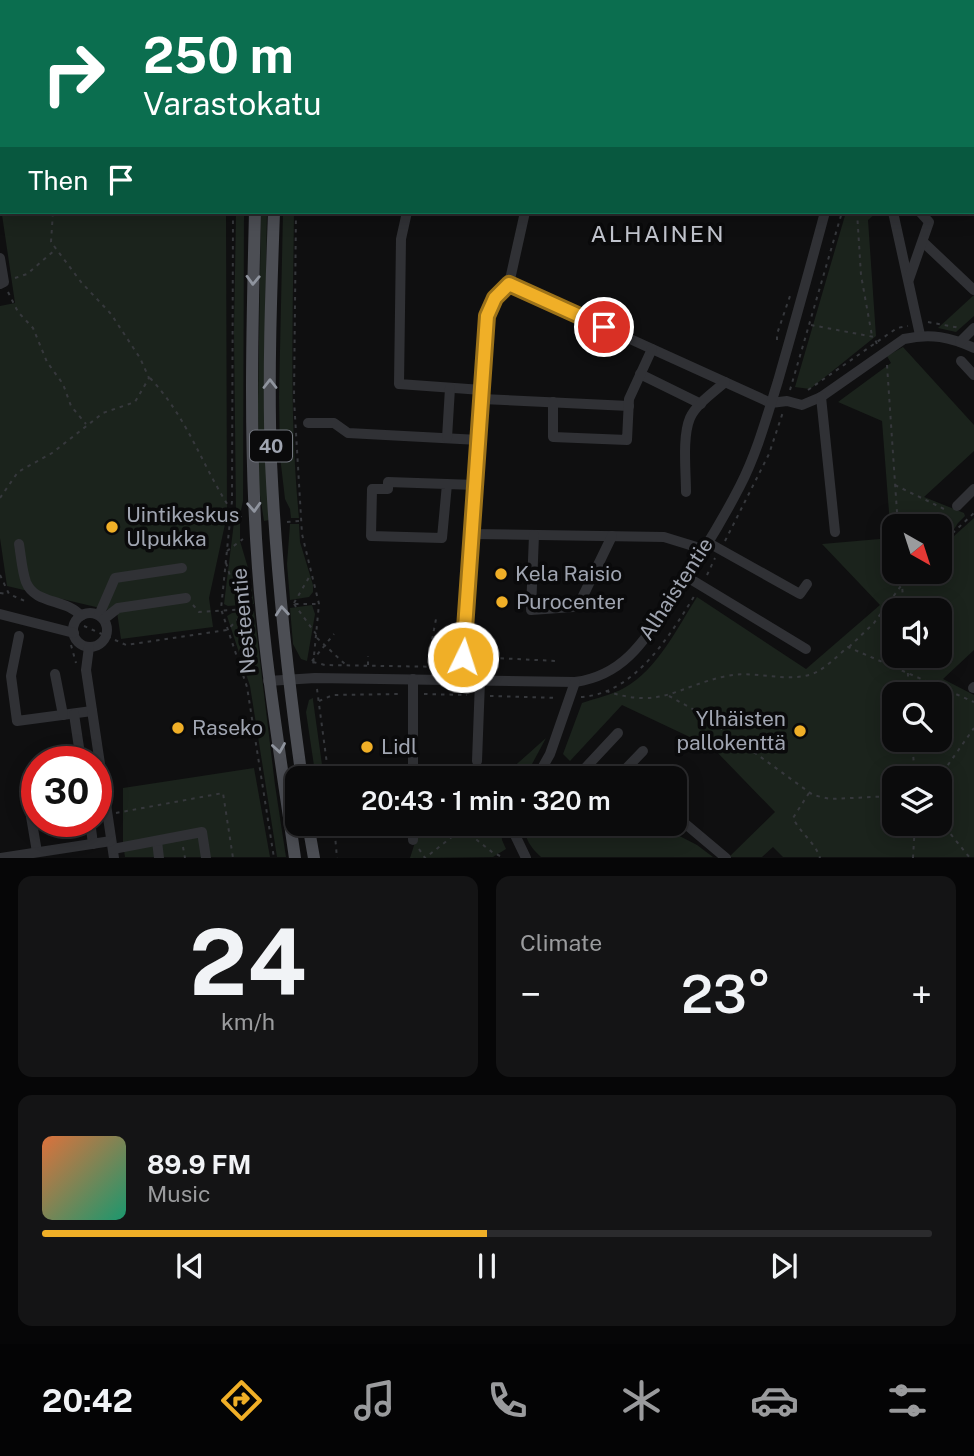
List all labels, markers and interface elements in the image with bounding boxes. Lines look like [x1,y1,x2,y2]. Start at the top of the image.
text: 250 m [143,26,294,84]
icon: right [28,28,119,119]
text: Varastokatu [143,85,322,122]
icon: arrive [102,161,140,199]
text: Then [28,165,88,196]
district label: ALHAINEN [590,220,726,247]
one-way arrow [245,275,261,286]
pin [574,297,634,357]
icon: arrive [585,308,623,346]
one-way arrow [262,379,278,389]
road number: 40 [250,430,292,462]
place label: Uintikeskus Ulpukka [126,502,239,551]
one-way arrow [247,502,262,513]
north arrow [882,514,952,584]
map controls [882,514,952,836]
marker: Uintikeskus Ulpukka [104,519,120,535]
street label: Alhaistentie [633,533,718,645]
place label: Kela Raisio [515,561,622,586]
marker: Kela Raisio [493,566,509,582]
street label: Nesteentie [226,567,261,675]
place label: Purocenter [516,589,624,614]
marker: Purocenter [494,594,510,610]
button: sound [882,598,952,668]
one-way arrow [274,606,289,617]
position arrow [426,620,500,694]
button: search [882,682,952,752]
place label: Ylhäisten pallokenttä [677,706,786,755]
place label: Raseko [192,715,263,740]
marker: Raseko [170,720,186,736]
marker: Ylhäisten pallokenttä [792,723,808,739]
place label: Lidl [381,734,417,759]
marker: Lidl [359,739,375,755]
one-way arrow [271,743,286,754]
speed limit sign: 30 [21,746,112,837]
button: layers [882,766,952,836]
text: 20:43 · 1 min · 320 m [361,785,611,816]
text: 24 [189,909,307,1015]
text: Climate [520,929,602,956]
text: 23° [681,964,771,1025]
text: − [520,972,541,1017]
text: + [911,972,932,1017]
text: km/h [221,1008,275,1035]
text: 89.9 FM [147,1149,251,1180]
text: Music [147,1180,211,1207]
icon: previous [171,1247,209,1285]
icon: pause [468,1247,506,1285]
icon: next [765,1247,803,1285]
icon: directions [217,1376,266,1425]
icon: music [350,1376,399,1425]
icon: phone [483,1376,532,1425]
icon: climate [617,1376,666,1425]
icon: car [750,1376,799,1425]
icon: filters [883,1376,932,1425]
text: 20:42 [42,1382,133,1419]

